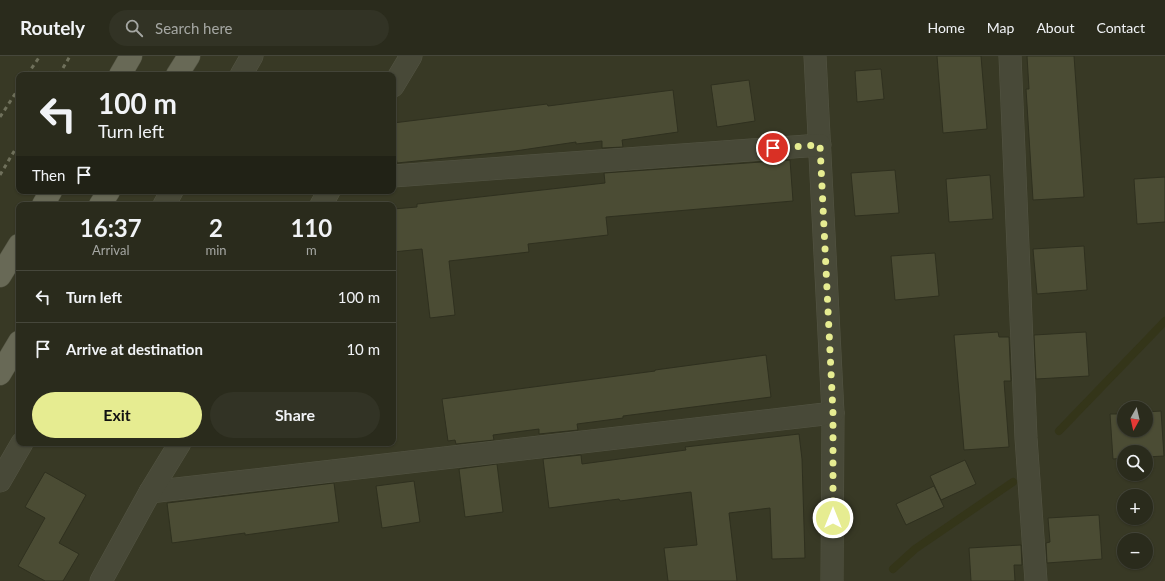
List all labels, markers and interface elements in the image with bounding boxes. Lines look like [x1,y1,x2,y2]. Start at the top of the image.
search box [109,10,389,46]
text: Routely [20,16,85,39]
icon: search [123,17,145,39]
text: Search here [155,19,232,37]
text: Home [927,19,965,36]
text: Map [987,19,1014,36]
text: About [1036,19,1074,36]
text: Contact [1096,19,1145,36]
text: 100 m [98,86,177,120]
icon: left [32,88,84,140]
text: Turn left [98,120,164,142]
pin [756,131,790,165]
icon: arrive [762,137,784,159]
icon: arrive [73,164,95,186]
text: Then [32,166,65,184]
text: 16:37 [80,213,142,242]
text: 2 [209,213,223,242]
text: 110 [290,213,332,242]
text: Arrival [92,242,129,258]
text: min [206,242,227,258]
text: m [306,242,317,258]
icon: left [32,286,54,308]
text: Turn left [66,288,122,306]
text: 100 m [338,288,380,306]
icon: arrive [32,338,54,360]
text: Arrive at destination [66,340,203,358]
text: 10 m [346,340,380,358]
button: Exit [32,392,202,438]
button: Share [210,392,380,438]
north arrow [1117,401,1153,437]
map controls [1117,401,1153,569]
button: search [1117,445,1153,481]
button: + [1117,489,1153,525]
position arrow [812,497,854,539]
button: − [1117,533,1153,569]

